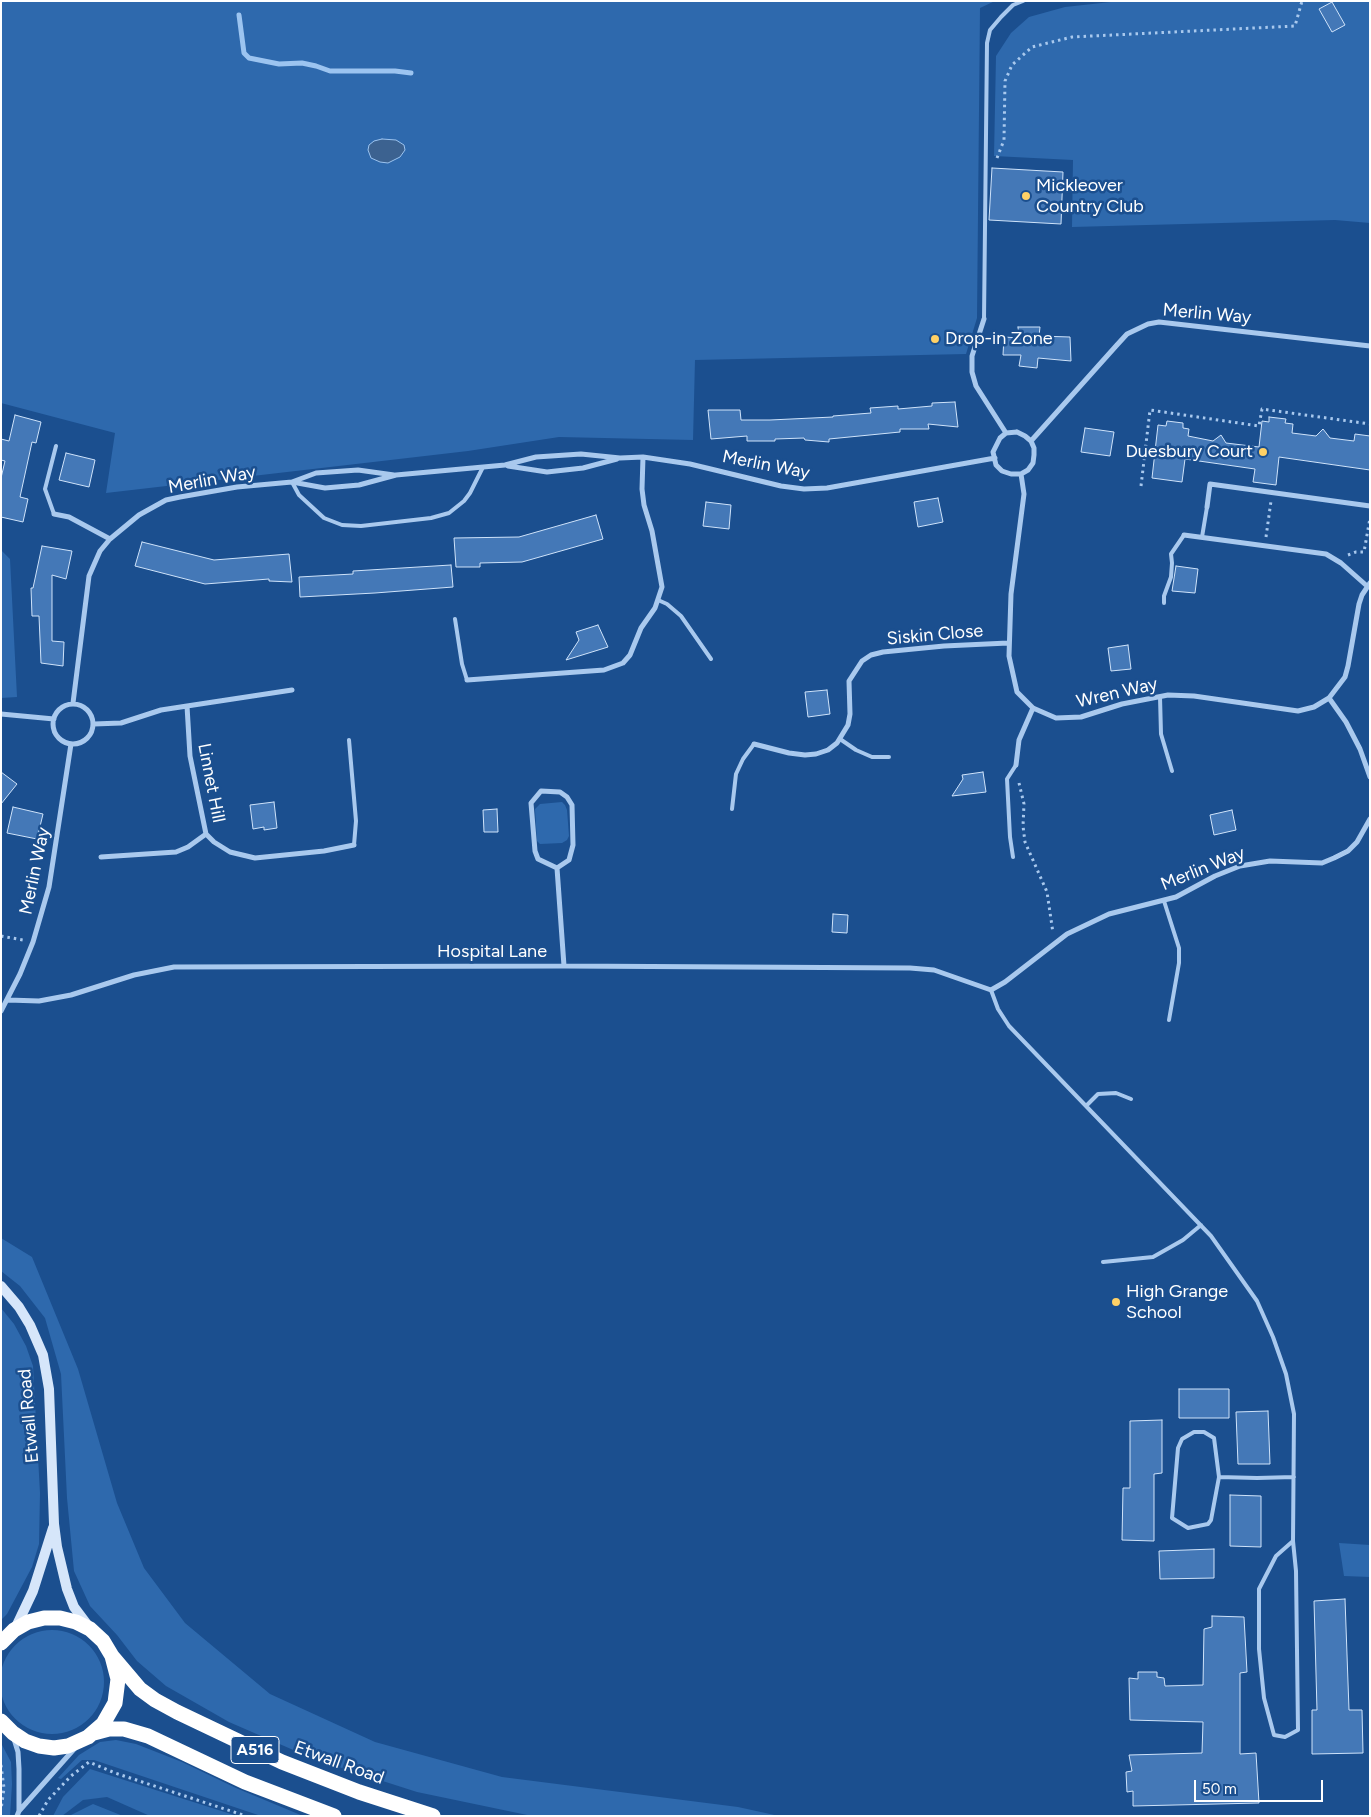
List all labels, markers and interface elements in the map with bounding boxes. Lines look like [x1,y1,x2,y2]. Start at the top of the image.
place label: Mickleover Country Club [1036,175,1144,218]
marker: Mickleover Country Club [1020,190,1032,202]
street label: Merlin Way [1162,299,1252,329]
place label: Drop-in Zone [945,328,1053,350]
marker: Drop-in Zone [929,333,941,345]
place label: Duesbury Court [1125,441,1253,463]
street label: Merlin Way [720,446,812,484]
marker: Duesbury Court [1257,446,1269,458]
street label: Merlin Way [166,462,258,498]
street label: Siskin Close [886,620,984,650]
street label: Wren Way [1074,673,1160,713]
street label: Linnet Hill [193,742,229,824]
street label: Merlin Way [15,825,55,917]
street label: Merlin Way [1158,842,1248,896]
street label: Hospital Lane [437,941,547,963]
place label: High Grange School [1126,1281,1228,1324]
marker: High Grange School [1110,1296,1122,1308]
street label: Etwall Road [14,1368,44,1464]
road number: A516 [231,1736,279,1764]
street label: Etwall Road [291,1737,387,1789]
scale bar [1196,1770,1325,1802]
text: 50 m [1202,1780,1237,1798]

